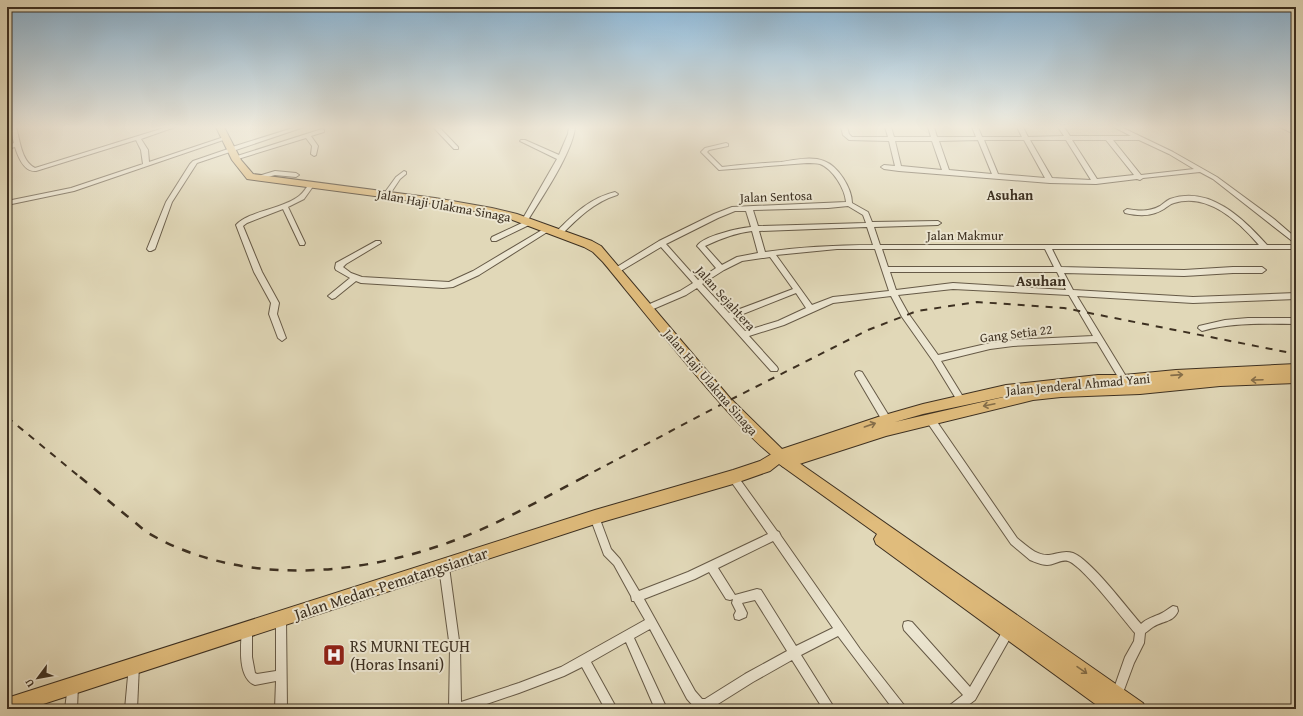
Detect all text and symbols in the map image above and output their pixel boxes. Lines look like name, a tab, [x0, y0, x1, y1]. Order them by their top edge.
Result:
street label: Jalan Haji Ulakma Sinaga	[374, 184, 513, 227]
district label: Asuhan	[987, 185, 1034, 205]
street label: Jalan Sentosa	[737, 186, 813, 207]
street label: Jalan Makmur	[925, 226, 1004, 245]
street label: Jalan Sejahtera	[690, 260, 761, 336]
district label: Asuhan	[1016, 270, 1066, 291]
street label: Gang Setia 22	[979, 320, 1053, 347]
street label: Jalan Haji Ulakma Sinaga	[658, 323, 763, 440]
street label: Jalan Jenderal Ahmad Yani	[1003, 369, 1151, 400]
one-way arrow	[1170, 372, 1183, 379]
one-way arrow	[1251, 377, 1264, 384]
one-way arrow	[983, 402, 996, 410]
one-way arrow	[864, 420, 876, 428]
street label: Jalan Medan-Pematangsiantar	[289, 540, 491, 626]
place label: RS MURNI TEGUH (Horas Insani)	[350, 634, 470, 676]
hospital icon: RS MURNI TEGUH (Horas Insani)	[321, 642, 347, 668]
north arrow	[18, 658, 58, 698]
one-way arrow	[1076, 666, 1087, 674]
text: U	[20, 675, 38, 691]

